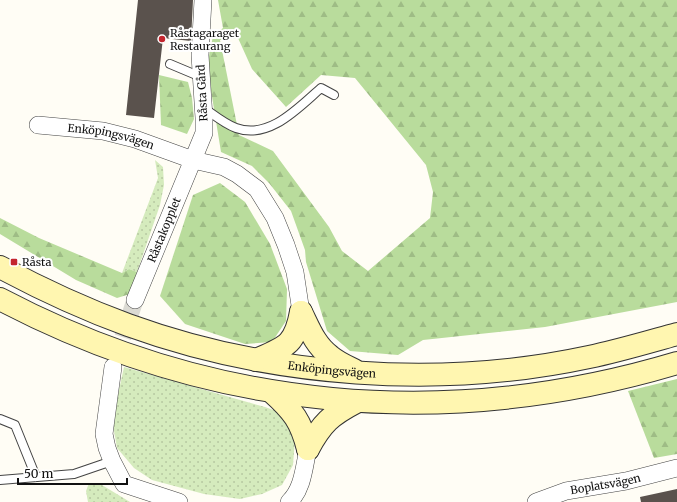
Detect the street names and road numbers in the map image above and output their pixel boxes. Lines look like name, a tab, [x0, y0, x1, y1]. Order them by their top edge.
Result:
street label: Råsta Gård	[193, 64, 210, 122]
street label: Enköpingsvägen	[67, 121, 157, 153]
street label: Råstakopplet	[144, 194, 184, 264]
street label: Enköpingsvägen	[287, 358, 377, 381]
street label: Boplatsvägen	[569, 470, 643, 497]

